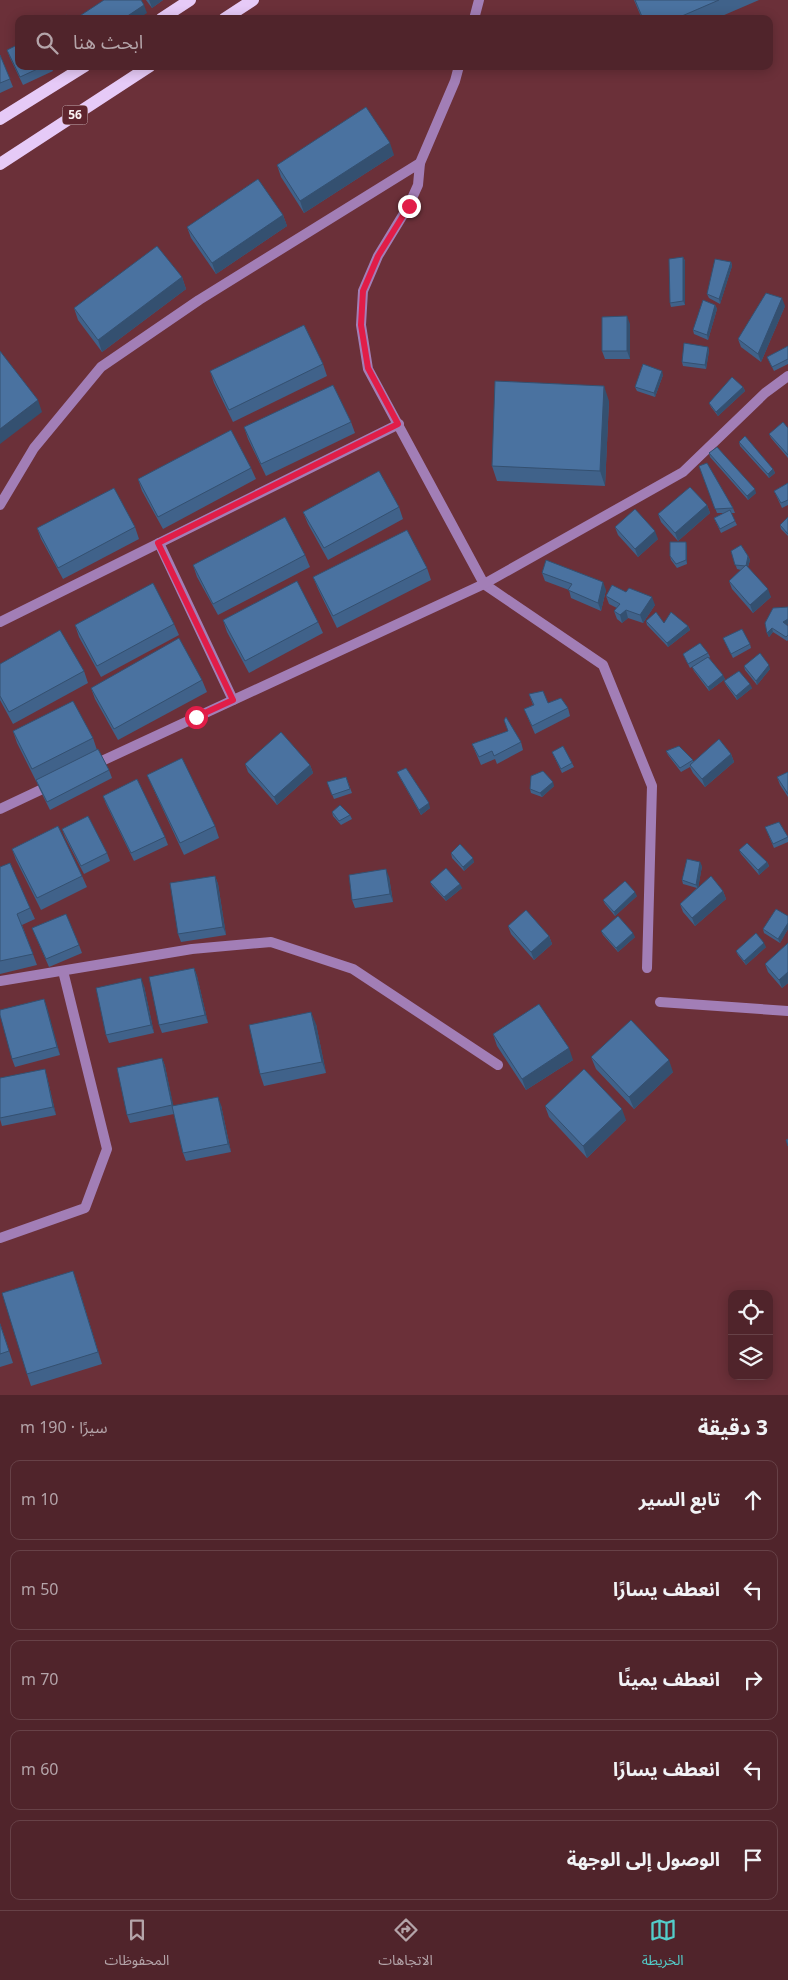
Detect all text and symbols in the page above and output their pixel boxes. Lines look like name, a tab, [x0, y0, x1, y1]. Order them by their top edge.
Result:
search box	[15, 15, 773, 70]
text: ابحث هنا	[73, 23, 143, 63]
icon: search	[33, 29, 61, 57]
road number: 56	[62, 106, 88, 124]
route end	[398, 195, 421, 218]
route start	[185, 706, 208, 729]
map controls	[728, 1290, 773, 1380]
button: locate	[728, 1290, 773, 1335]
button: layers	[728, 1335, 773, 1380]
text: 3 دقيقة	[698, 1406, 768, 1450]
text: سيرًا · 190 m	[20, 1411, 107, 1445]
text: تابع السير	[639, 1480, 720, 1520]
text: 10 m	[21, 1483, 58, 1517]
icon: ahead	[739, 1486, 767, 1514]
text: انعطف يسارًا	[613, 1570, 720, 1610]
text: 50 m	[21, 1573, 58, 1607]
icon: left	[739, 1576, 767, 1604]
text: انعطف يمينًا	[618, 1660, 720, 1700]
text: 70 m	[21, 1663, 58, 1697]
icon: right	[739, 1666, 767, 1694]
text: انعطف يسارًا	[613, 1750, 720, 1790]
text: 60 m	[21, 1753, 58, 1787]
icon: left	[739, 1756, 767, 1784]
text: الوصول إلى الوجهة	[567, 1840, 720, 1880]
icon: arrive	[739, 1846, 767, 1874]
tab: المحفوظات	[104, 1916, 169, 1975]
tab: الاتجاهات	[378, 1916, 433, 1975]
tab: الخريطة	[642, 1916, 684, 1975]

